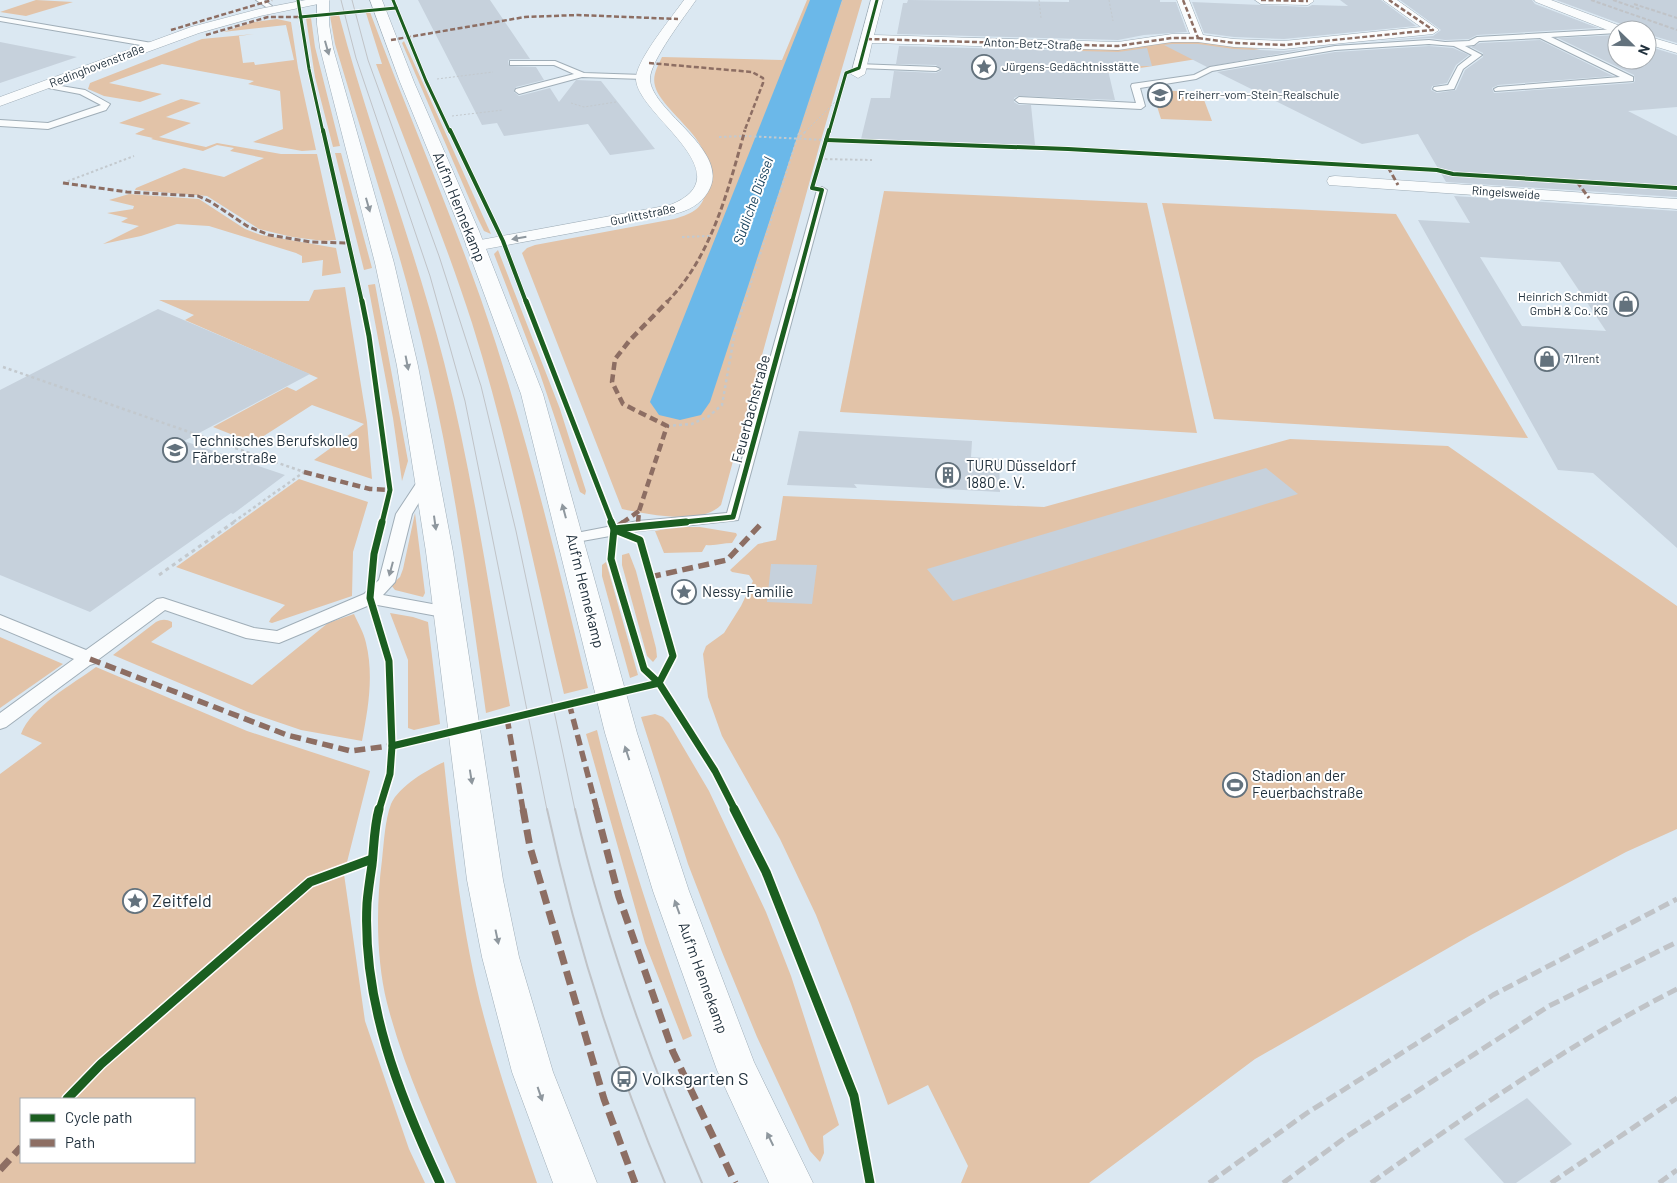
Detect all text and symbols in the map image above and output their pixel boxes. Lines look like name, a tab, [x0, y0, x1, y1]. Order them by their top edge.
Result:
north arrow	[1607, 20, 1657, 70]
street label: Anton-Betz-Straße	[983, 34, 1083, 52]
street label: Redinghovenstraße	[47, 40, 146, 90]
one-way arrow	[323, 41, 331, 56]
text: N	[1635, 43, 1654, 58]
place icon: Jürgens-Gedächtnisstätte	[971, 54, 997, 80]
place label: Jürgens-Gedächtnisstätte	[1002, 59, 1139, 73]
school or university icon: Freiherr-vom-Stein-Realschule	[1147, 82, 1173, 108]
place label: Freiherr-vom-Stein-Realschule	[1178, 87, 1339, 101]
street label: Auf'm Hennekamp	[430, 149, 490, 264]
water label: Südliche Düssel	[729, 155, 776, 247]
street label: Ringelsweide	[1471, 183, 1541, 201]
one-way arrow	[365, 198, 373, 213]
street label: Gurlittstraße	[609, 200, 677, 228]
one-way arrow	[511, 235, 527, 243]
place label: Heinrich Schmidt GmbH & Co. KG	[1518, 289, 1608, 317]
shop icon: Heinrich Schmidt GmbH & Co. KG	[1613, 291, 1639, 317]
shop icon: 711rent	[1534, 346, 1560, 372]
place label: 711rent	[1564, 351, 1600, 365]
street label: Feuerbachstraße	[727, 353, 773, 465]
one-way arrow	[403, 356, 411, 372]
place label: Technisches Berufskolleg Färberstraße	[192, 431, 358, 466]
school or university icon: Technisches Berufskolleg Färberstraße	[162, 437, 188, 463]
place label: TURU Düsseldorf 1880 e. V.	[966, 456, 1076, 491]
building icon: TURU Düsseldorf 1880 e. V.	[935, 462, 961, 488]
one-way arrow	[560, 503, 568, 519]
one-way arrow	[431, 516, 439, 532]
street label: Auf'm Hennekamp	[563, 532, 609, 650]
one-way arrow	[387, 561, 395, 576]
place icon: Nessy-Familie	[671, 579, 697, 605]
place label: Nessy-Familie	[702, 582, 794, 600]
one-way arrow	[623, 745, 631, 760]
place label: Stadion an der Feuerbachstraße	[1252, 766, 1363, 801]
one-way arrow	[467, 769, 475, 785]
sports icon: Stadion an der Feuerbachstraße	[1222, 772, 1248, 798]
place icon: Zeitfeld	[122, 888, 148, 914]
place label: Zeitfeld	[152, 889, 212, 911]
one-way arrow	[673, 900, 680, 915]
street label: Auf'm Hennekamp	[675, 919, 732, 1036]
one-way arrow	[493, 929, 501, 945]
bus stop icon: Volksgarten S	[611, 1066, 637, 1092]
place label: Volksgarten S	[642, 1067, 749, 1089]
one-way arrow	[537, 1086, 544, 1101]
legend	[20, 1098, 195, 1163]
text: Cycle path	[65, 1108, 132, 1126]
one-way arrow	[766, 1132, 774, 1146]
text: Path	[65, 1133, 95, 1151]

